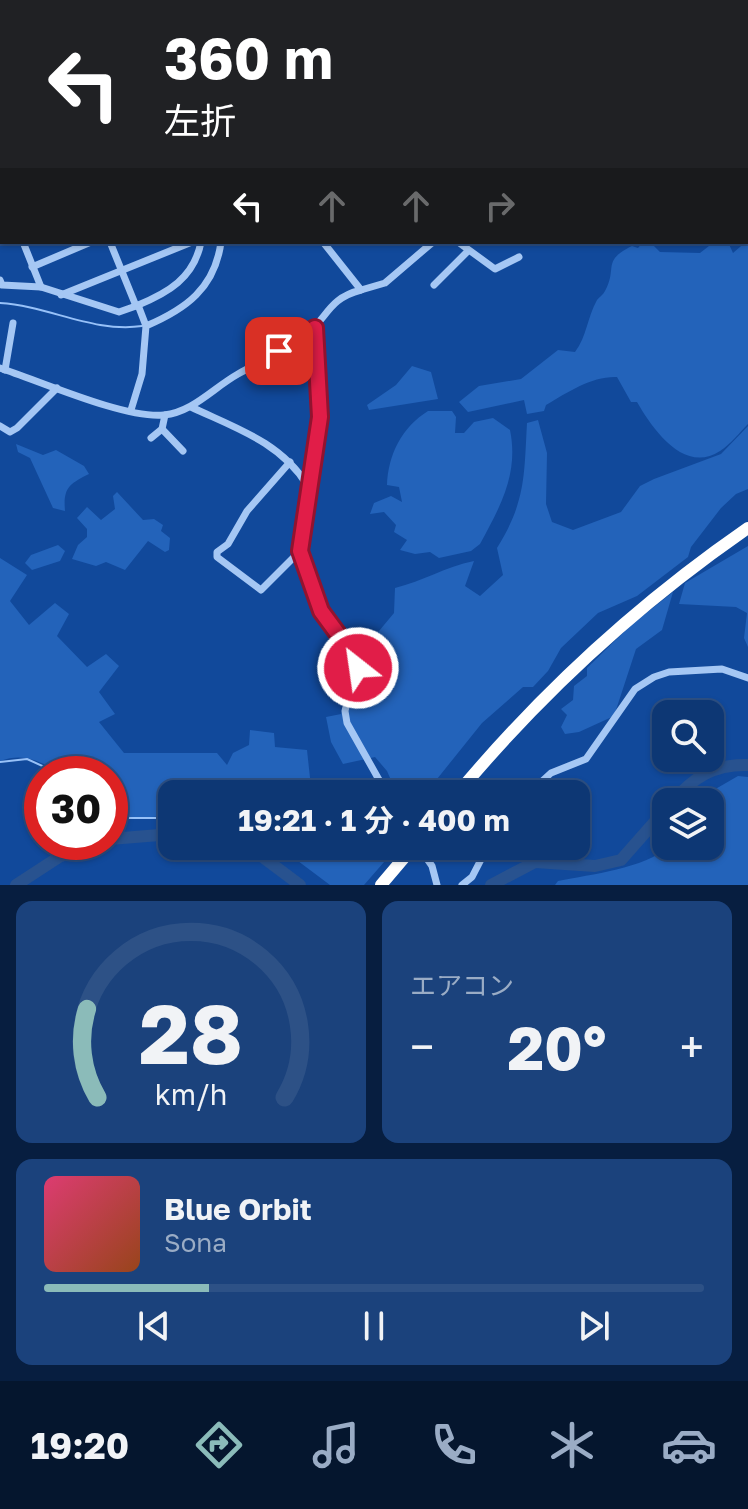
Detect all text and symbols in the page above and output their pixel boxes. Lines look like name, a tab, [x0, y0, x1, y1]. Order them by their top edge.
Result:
text: 360 m	[164, 24, 333, 91]
icon: left	[32, 32, 136, 136]
text: 左折	[164, 99, 236, 142]
icon: left	[226, 184, 270, 228]
icon: ahead	[310, 184, 354, 228]
icon: ahead	[394, 184, 438, 228]
icon: right	[478, 184, 522, 228]
pin	[245, 317, 313, 385]
icon: arrive	[257, 329, 301, 373]
position arrow	[316, 626, 400, 710]
map controls	[652, 700, 724, 860]
button: search	[652, 700, 724, 772]
speed limit sign: 30	[24, 756, 128, 860]
button: layers	[652, 788, 724, 860]
text: 19:21 · 1 分 · 400 m	[238, 802, 510, 838]
text: エアコン	[410, 970, 514, 1001]
text: 28	[139, 982, 243, 1082]
text: 20°	[508, 1011, 607, 1083]
text: −	[410, 1020, 434, 1073]
text: +	[680, 1020, 704, 1073]
text: km/h	[155, 1077, 227, 1111]
text: Blue Orbit	[164, 1191, 312, 1227]
text: Sona	[164, 1227, 227, 1258]
icon: previous	[132, 1304, 176, 1348]
icon: pause	[352, 1304, 396, 1348]
icon: next	[572, 1304, 616, 1348]
icon: directions	[191, 1417, 247, 1473]
icon: music	[308, 1417, 364, 1473]
icon: phone	[426, 1417, 482, 1473]
icon: climate	[544, 1417, 600, 1473]
icon: car	[661, 1417, 717, 1473]
text: 19:20	[31, 1424, 129, 1467]

